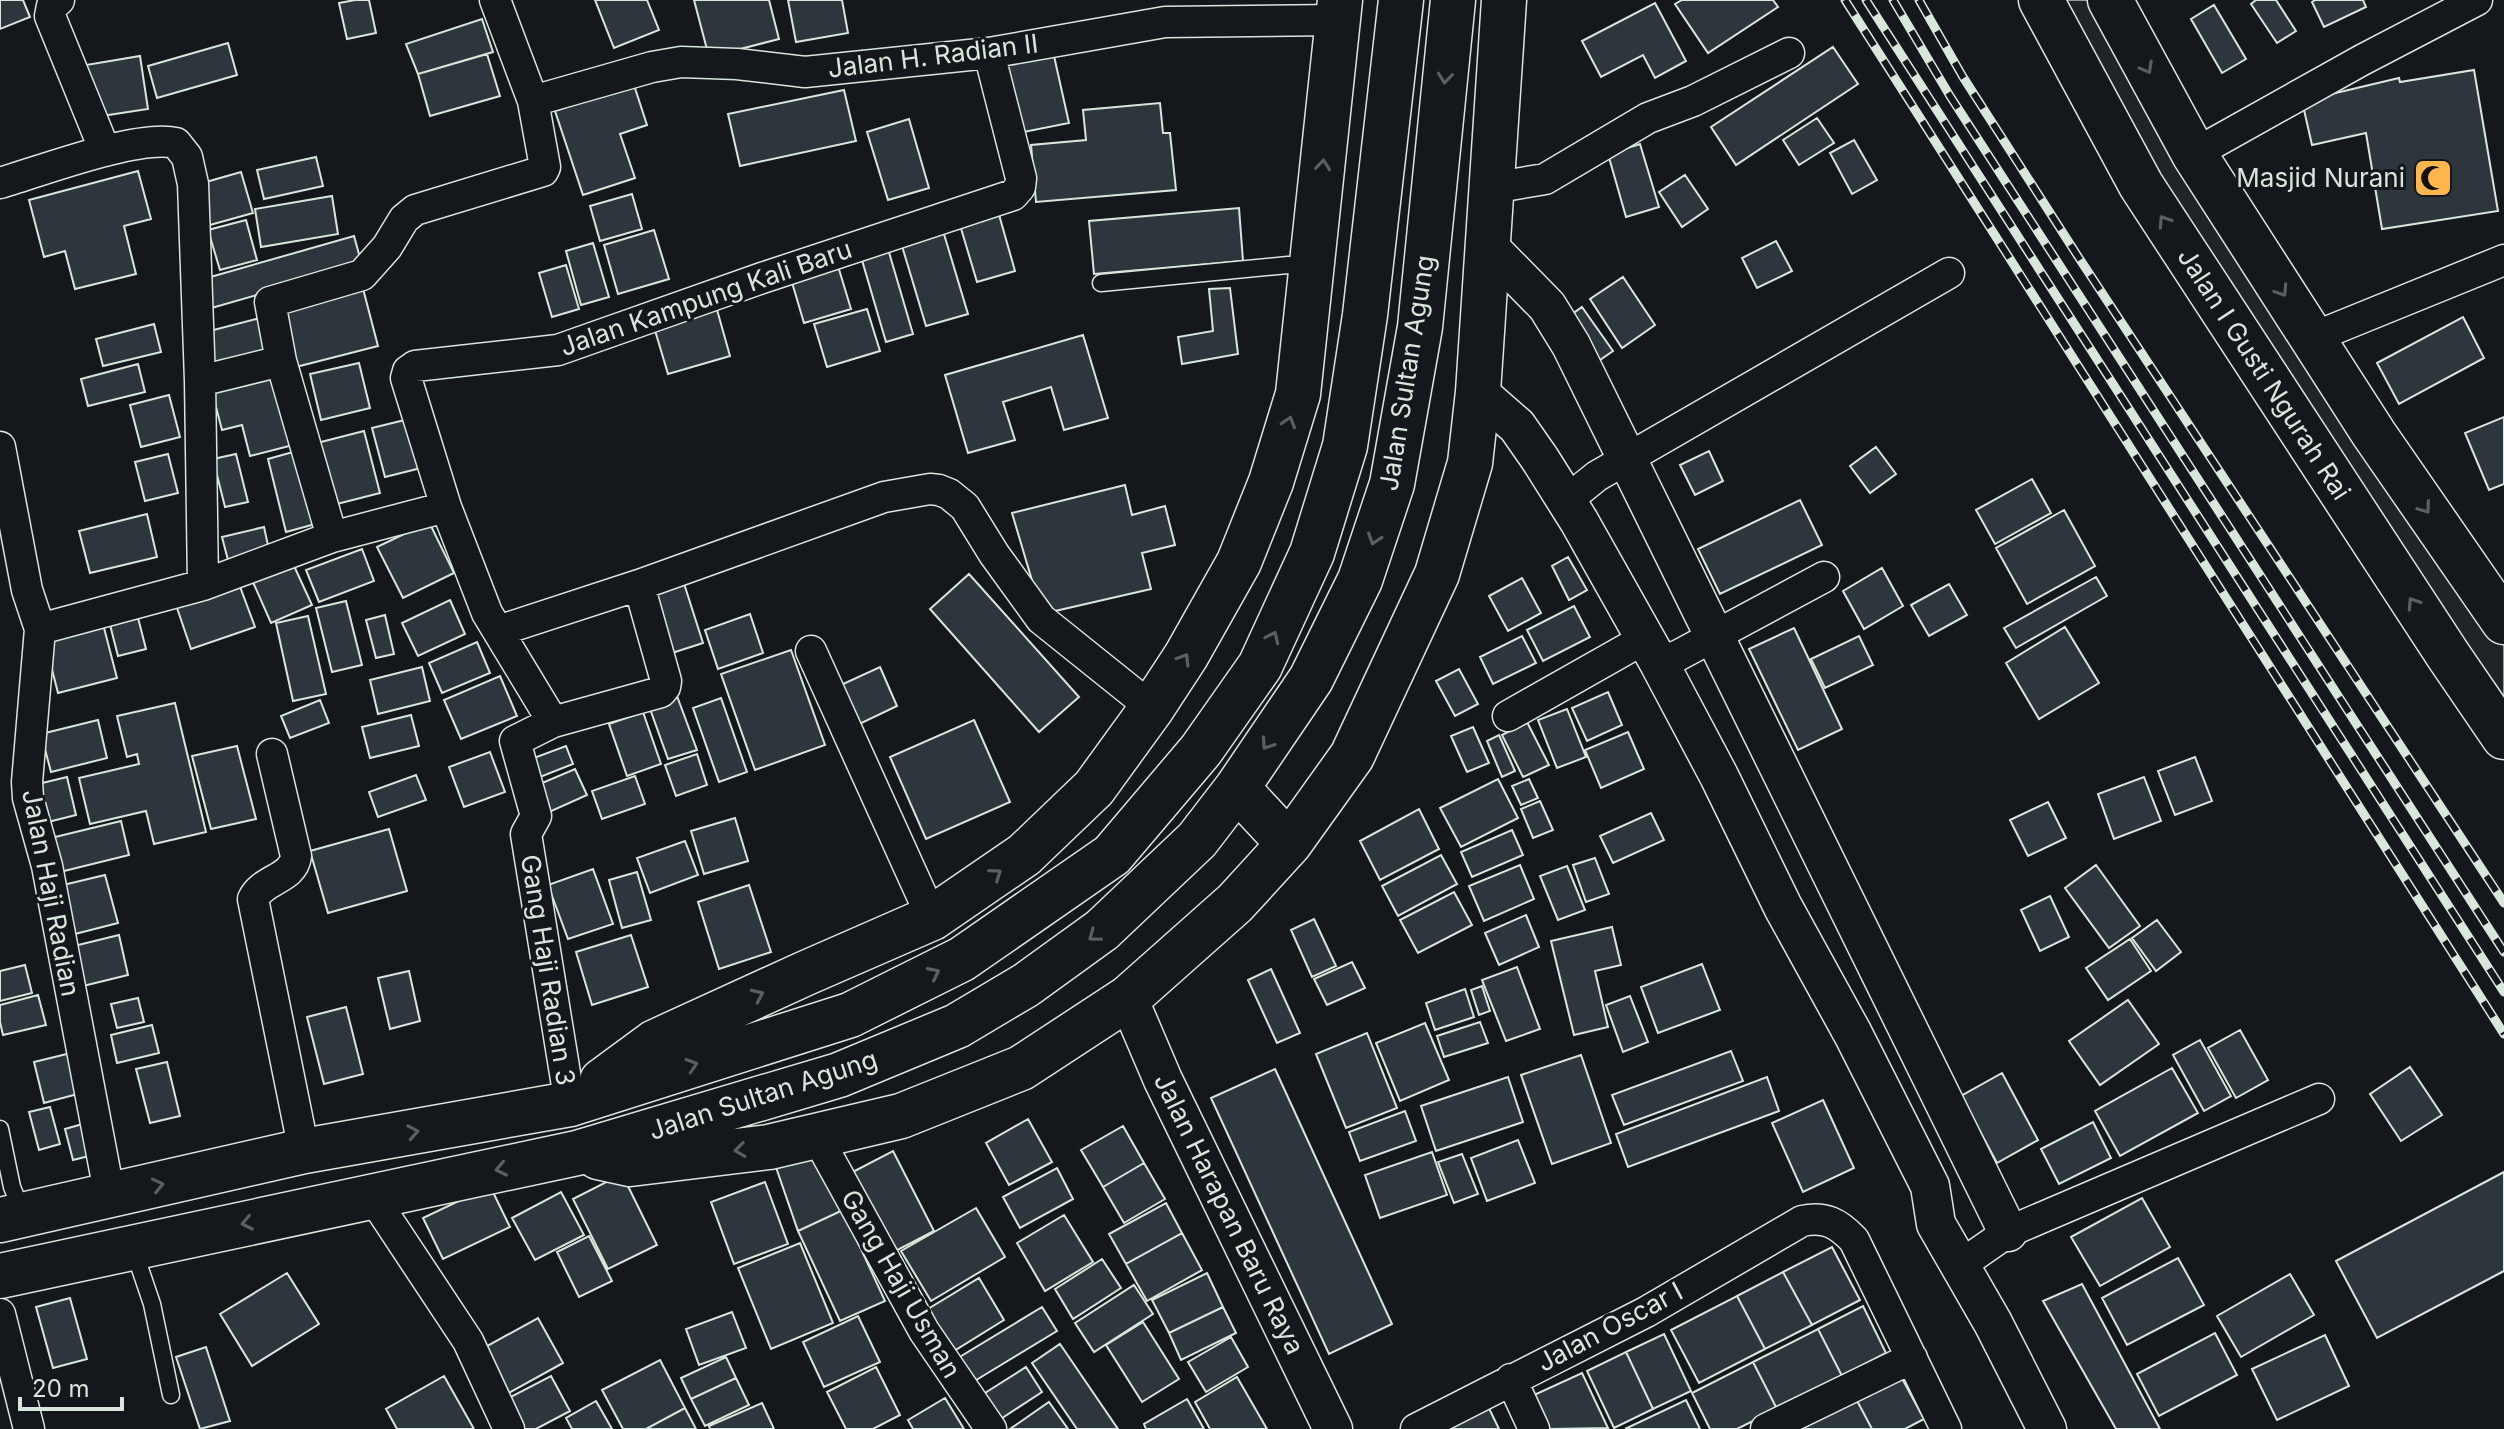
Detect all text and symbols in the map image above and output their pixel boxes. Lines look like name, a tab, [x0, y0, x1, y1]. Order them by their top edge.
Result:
street label: Jalan H. Radian II	[826, 27, 1040, 84]
one-way arrow	[2137, 60, 2153, 74]
one-way arrow	[1437, 72, 1454, 85]
mosque icon: Masjid Nurani	[2412, 157, 2454, 199]
one-way arrow	[1314, 158, 1331, 171]
place label: Masjid Nurani	[2236, 162, 2405, 193]
one-way arrow	[2159, 215, 2174, 230]
street label: Jalan Kampung Kali Baru	[556, 233, 856, 362]
street label: Jalan I Gusti Ngurah Rai	[2172, 242, 2357, 505]
street label: Jalan Sultan Agung	[1373, 253, 1440, 493]
one-way arrow	[2272, 282, 2287, 296]
one-way arrow	[1280, 416, 1296, 430]
one-way arrow	[2415, 499, 2430, 513]
one-way arrow	[1367, 531, 1383, 545]
one-way arrow	[2408, 597, 2423, 611]
one-way arrow	[1263, 631, 1279, 646]
one-way arrow	[1174, 653, 1190, 668]
one-way arrow	[1262, 735, 1277, 749]
street label: Jalan Haji Radian	[16, 787, 87, 999]
street label: Gang Haji Radian 3	[515, 852, 582, 1088]
one-way arrow	[988, 869, 1002, 884]
one-way arrow	[1088, 926, 1103, 941]
one-way arrow	[926, 967, 941, 983]
one-way arrow	[749, 989, 764, 1005]
street label: Jalan Sultan Agung	[645, 1043, 881, 1146]
one-way arrow	[685, 1058, 698, 1074]
street label: Jalan Harapan Baru Raya	[1148, 1068, 1311, 1359]
one-way arrow	[406, 1124, 419, 1141]
one-way arrow	[733, 1142, 746, 1159]
one-way arrow	[495, 1160, 508, 1177]
one-way arrow	[151, 1178, 165, 1195]
street label: Gang Haji Usman	[835, 1184, 968, 1383]
one-way arrow	[240, 1213, 253, 1230]
street label: Jalan Oscar I	[1532, 1275, 1688, 1378]
scale bar	[20, 1361, 122, 1411]
text: 20 m	[32, 1374, 90, 1403]

